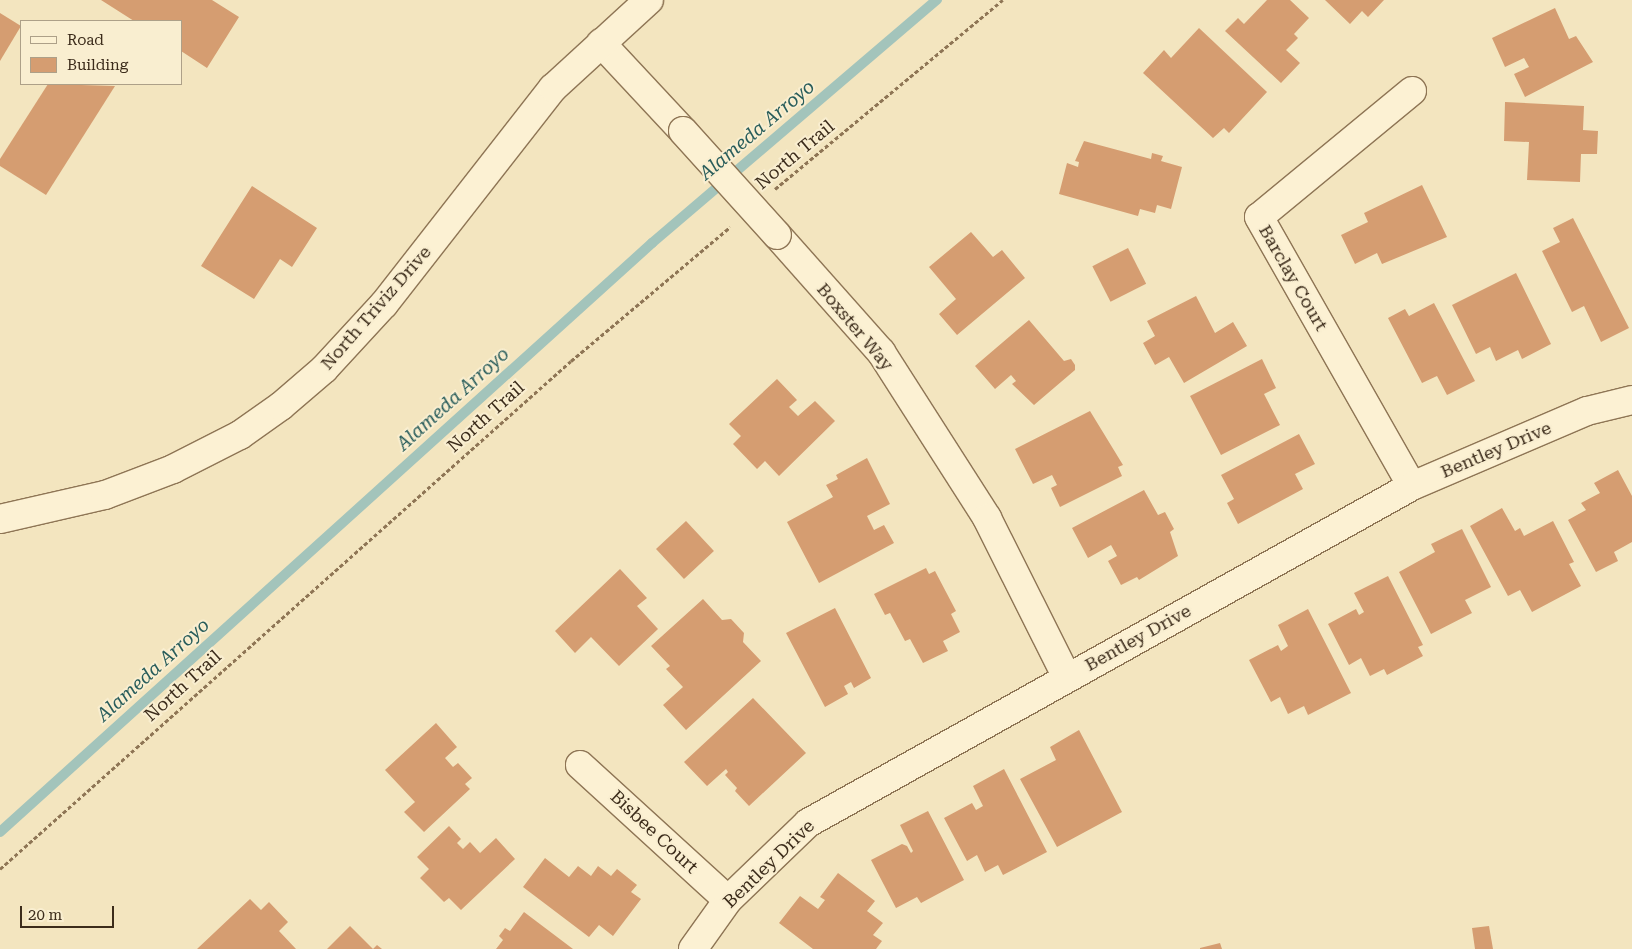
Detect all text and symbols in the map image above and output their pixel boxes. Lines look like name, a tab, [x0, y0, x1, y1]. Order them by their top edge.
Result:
legend	[20, 20, 182, 85]
text: Road	[67, 31, 104, 49]
text: Building	[67, 56, 128, 74]
water label: Alameda Arroyo	[695, 75, 819, 185]
street label: North Trail	[751, 116, 839, 194]
street label: Barclay Court	[1254, 221, 1332, 335]
street label: North Triviz Drive	[316, 242, 436, 374]
street label: Boxster Way	[812, 279, 898, 375]
water label: Alameda Arroyo	[392, 343, 514, 455]
street label: North Trail	[443, 377, 529, 457]
street label: Bentley Drive	[1438, 417, 1554, 483]
street label: Bentley Drive	[1081, 600, 1195, 676]
water label: Alameda Arroyo	[92, 614, 214, 726]
street label: North Trail	[140, 646, 226, 726]
street label: Bisbee Court	[606, 786, 702, 878]
street label: Bentley Drive	[719, 815, 819, 913]
scale bar	[22, 896, 116, 928]
text: 20 m	[28, 906, 62, 924]

